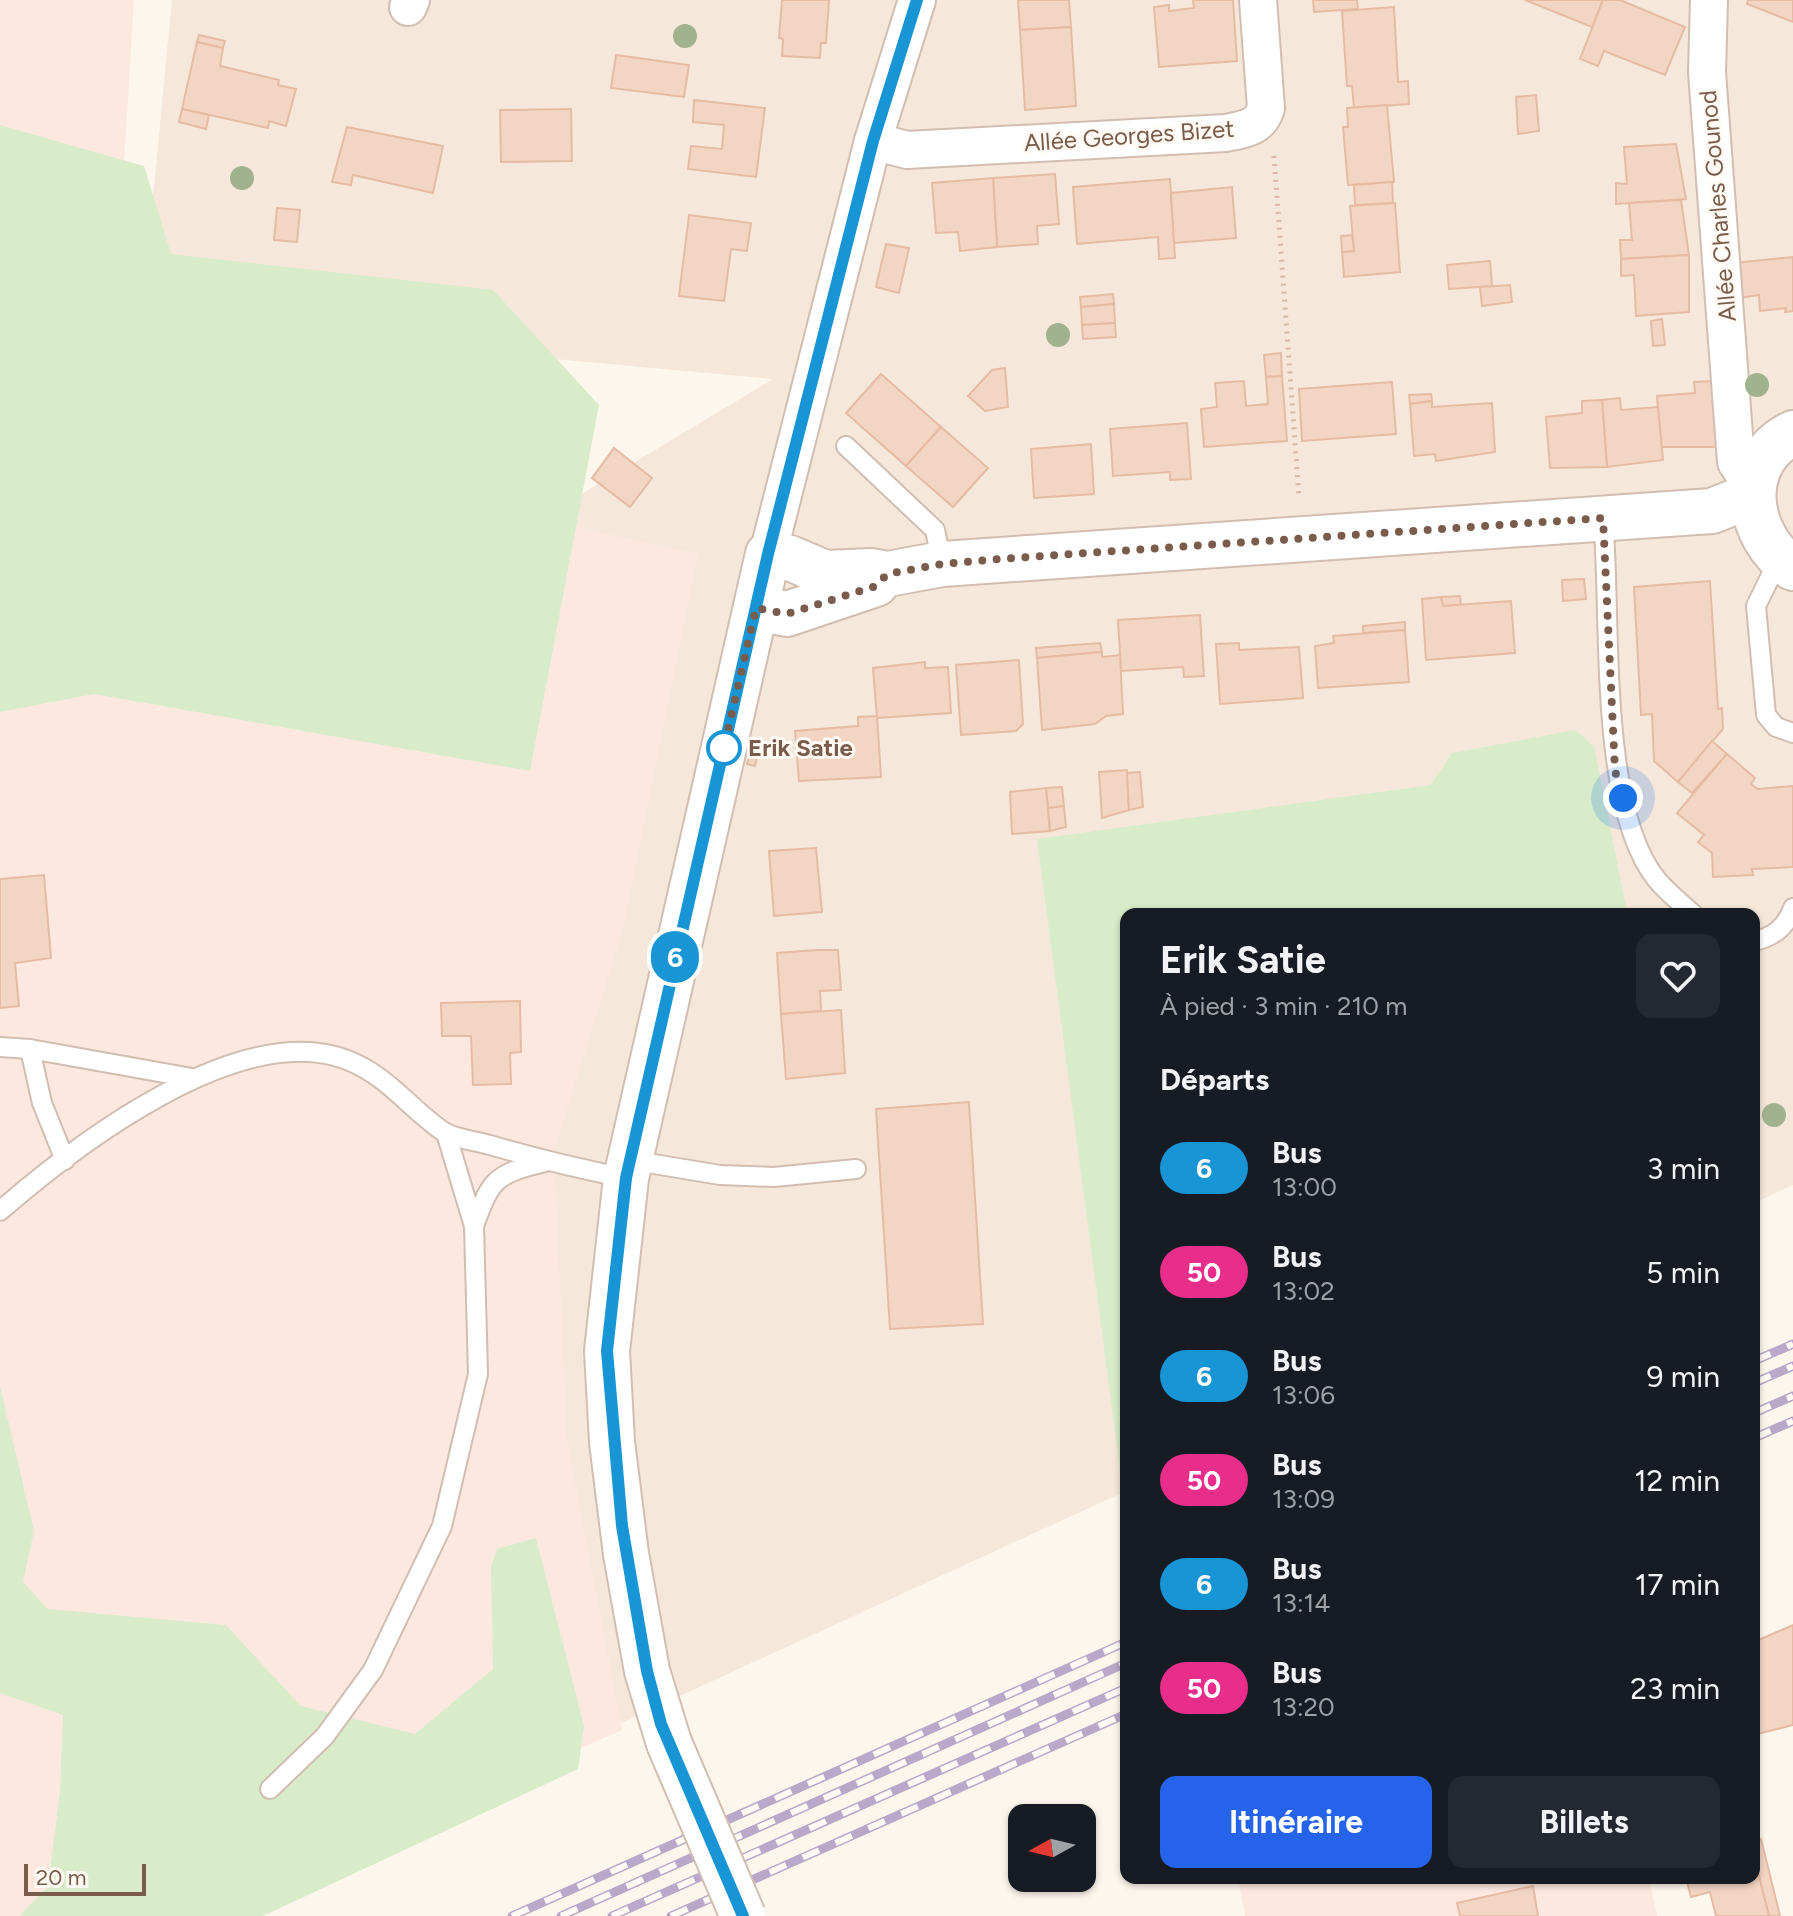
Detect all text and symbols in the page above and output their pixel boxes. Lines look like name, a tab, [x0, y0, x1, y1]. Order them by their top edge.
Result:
street label: Allée Charles Gounod	[1693, 89, 1742, 323]
street label: Allée Georges Bizet	[1023, 114, 1235, 157]
marker: Erik Satie	[707, 731, 741, 765]
place label: Erik Satie	[748, 733, 853, 762]
your location	[1603, 778, 1643, 818]
line badge: 6	[649, 931, 701, 983]
button: heart	[1636, 934, 1720, 1018]
text: Erik Satie	[1160, 937, 1326, 983]
text: 6	[667, 940, 683, 974]
text: À pied · 3 min · 210 m	[1160, 990, 1407, 1022]
text: Départs	[1160, 1061, 1269, 1098]
text: Bus	[1272, 1134, 1321, 1171]
text: 3 min	[1647, 1150, 1720, 1187]
text: 6	[1196, 1151, 1212, 1185]
text: 13:00	[1272, 1171, 1337, 1203]
text: Bus	[1272, 1238, 1321, 1275]
text: 5 min	[1646, 1254, 1720, 1291]
text: 50	[1187, 1255, 1221, 1289]
text: 13:02	[1272, 1275, 1335, 1307]
text: Bus	[1272, 1342, 1321, 1379]
text: 9 min	[1646, 1358, 1720, 1395]
text: 6	[1196, 1359, 1212, 1393]
text: 13:06	[1272, 1379, 1335, 1411]
text: Bus	[1272, 1446, 1321, 1483]
text: 12 min	[1634, 1462, 1720, 1499]
text: 50	[1187, 1463, 1221, 1497]
text: 13:09	[1272, 1483, 1335, 1515]
text: Bus	[1272, 1550, 1321, 1587]
text: 17 min	[1635, 1566, 1720, 1603]
text: 6	[1196, 1567, 1212, 1601]
text: 13:14	[1272, 1587, 1330, 1619]
text: Bus	[1272, 1654, 1321, 1691]
text: 23 min	[1630, 1670, 1720, 1707]
text: 50	[1187, 1671, 1221, 1705]
text: 13:20	[1272, 1691, 1335, 1723]
button: Itinéraire	[1160, 1776, 1432, 1868]
button: Billets	[1448, 1776, 1720, 1868]
north arrow	[1008, 1804, 1096, 1892]
map controls	[1008, 1804, 1096, 1892]
scale bar	[24, 1860, 146, 1896]
text: 20 m	[36, 1864, 87, 1891]

